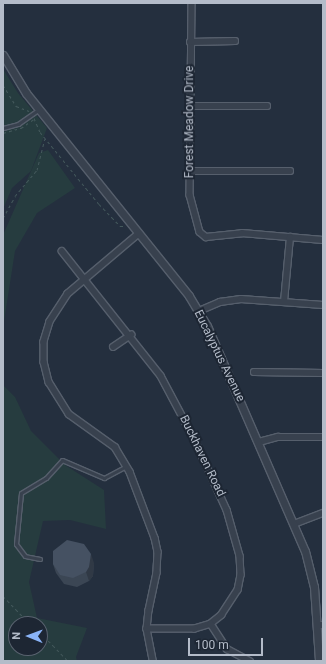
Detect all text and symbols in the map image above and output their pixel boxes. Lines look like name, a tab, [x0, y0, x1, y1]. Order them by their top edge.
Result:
street label: Forest Meadow Drive	[183, 66, 197, 178]
street label: Eucalyptus Avenue	[191, 308, 247, 404]
street label: Buckhaven Road	[176, 413, 228, 499]
north arrow	[8, 616, 48, 656]
scale bar	[190, 630, 265, 656]
text: N	[10, 632, 23, 640]
text: 100 m	[195, 638, 229, 652]

